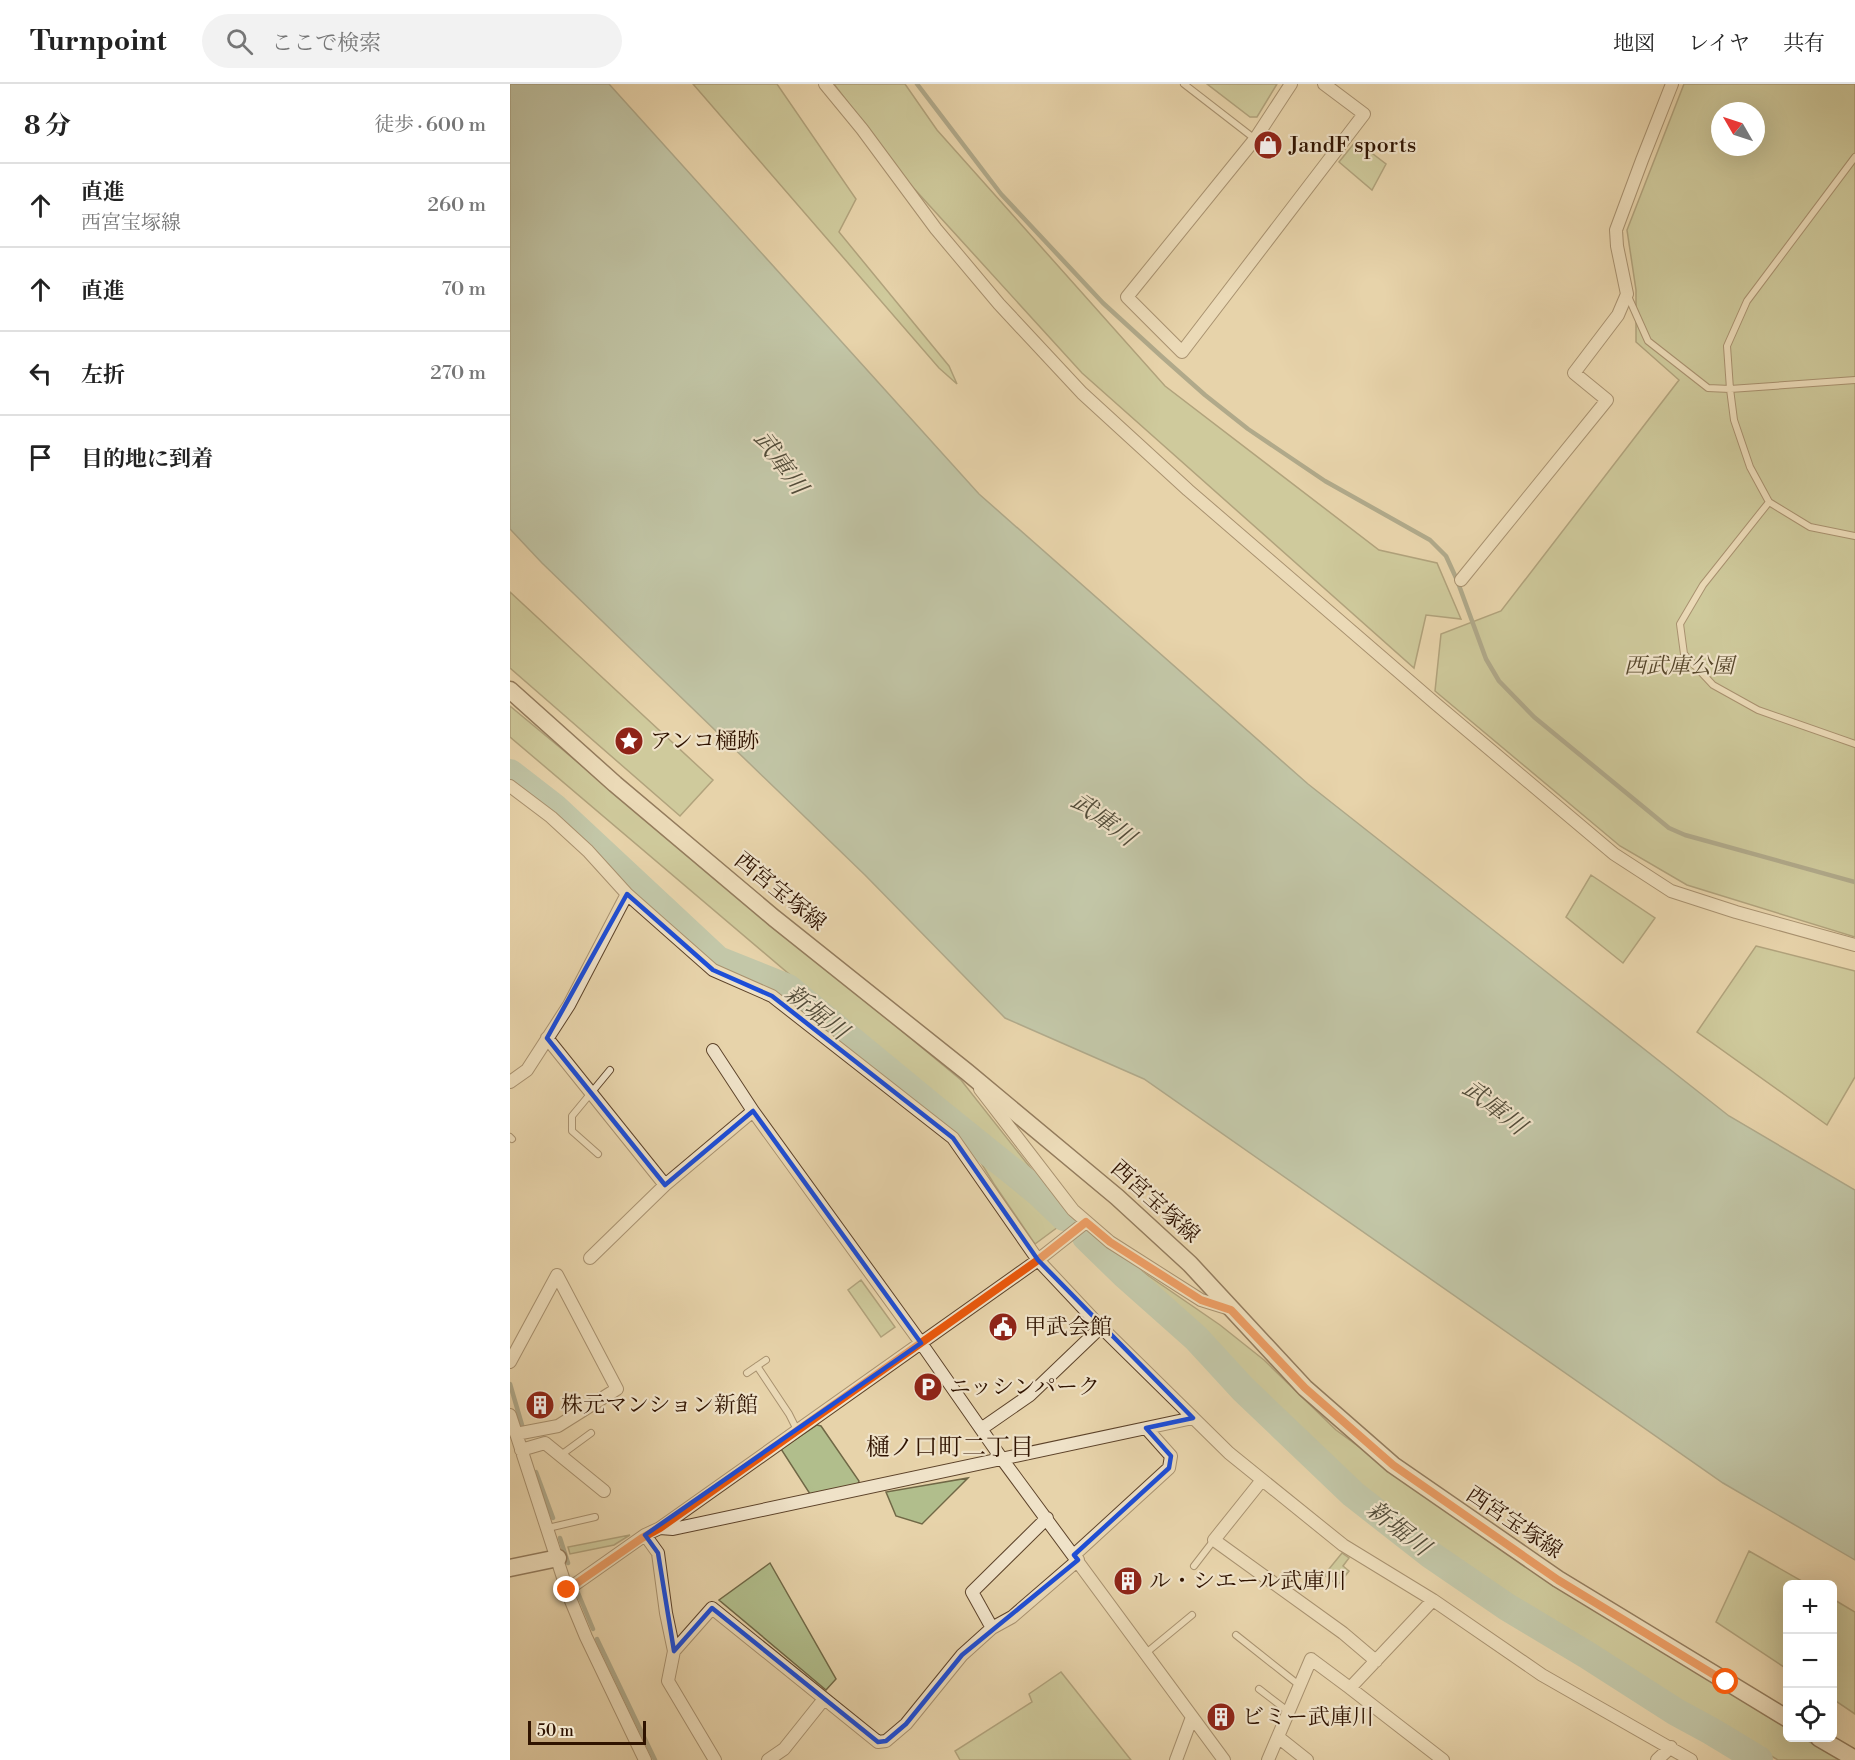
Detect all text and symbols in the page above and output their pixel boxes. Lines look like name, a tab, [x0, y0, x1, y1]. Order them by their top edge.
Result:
search box	[202, 14, 622, 68]
text: Turnpoint	[30, 24, 166, 59]
icon: search	[223, 25, 256, 58]
text: ここで検索	[271, 30, 381, 57]
text: 地図	[1613, 31, 1655, 57]
text: レイヤ	[1688, 31, 1750, 57]
text: 共有	[1783, 31, 1825, 57]
north arrow	[1711, 102, 1765, 156]
text: 8 分	[24, 110, 71, 142]
text: 徒歩 · 600 m	[374, 113, 486, 138]
shop icon: JandF sports	[1252, 129, 1284, 161]
place label: JandF sports	[1288, 132, 1416, 159]
text: 直進	[81, 179, 125, 206]
icon: ahead	[24, 189, 57, 222]
text: 260 m	[428, 193, 486, 218]
text: 西宮宝塚線	[81, 211, 181, 236]
icon: ahead	[24, 273, 57, 306]
text: 70 m	[442, 277, 486, 302]
text: 直進	[81, 278, 125, 305]
icon: left	[24, 357, 57, 390]
text: 270 m	[430, 361, 486, 386]
text: 左折	[81, 362, 125, 389]
water label: 武庫川	[747, 425, 815, 503]
icon: arrive	[24, 441, 57, 474]
text: 目的地に到着	[81, 446, 213, 473]
park label: 西武庫公園	[1624, 653, 1737, 680]
place icon: アンコ樋跡	[613, 725, 645, 757]
place label: アンコ樋跡	[650, 728, 759, 755]
water label: 武庫川	[1065, 787, 1143, 855]
street label: 西宮宝塚線	[729, 847, 831, 937]
water label: 新堀川	[778, 979, 856, 1049]
water label: 武庫川	[1456, 1074, 1534, 1144]
street label: 西宮宝塚線	[1105, 1155, 1205, 1249]
public building icon: 甲武会館	[987, 1311, 1019, 1343]
place label: 甲武会館	[1024, 1314, 1112, 1341]
parking icon: ニッシンパーク	[912, 1371, 944, 1403]
place label: ニッシンパーク	[949, 1374, 1100, 1401]
building icon: 株元マンション新館	[524, 1389, 556, 1421]
place label: 株元マンション新館	[561, 1392, 758, 1419]
district label: 樋ノ口町二丁目	[866, 1433, 1034, 1463]
street label: 西宮宝塚線	[1461, 1481, 1567, 1565]
water label: 新堀川	[1360, 1495, 1438, 1565]
building icon: ル・シエール武庫川	[1112, 1565, 1144, 1597]
place label: ル・シエール武庫川	[1149, 1568, 1347, 1595]
route end	[553, 1576, 579, 1602]
map controls	[1783, 1580, 1837, 1742]
button: +	[1783, 1580, 1837, 1634]
button: −	[1783, 1634, 1837, 1688]
route start	[1712, 1668, 1738, 1694]
button: locate	[1783, 1688, 1837, 1742]
building icon: ビミー武庫川	[1205, 1701, 1237, 1733]
place label: ビミー武庫川	[1242, 1704, 1374, 1731]
scale bar	[528, 1718, 646, 1746]
text: 50 m	[537, 1721, 574, 1741]

